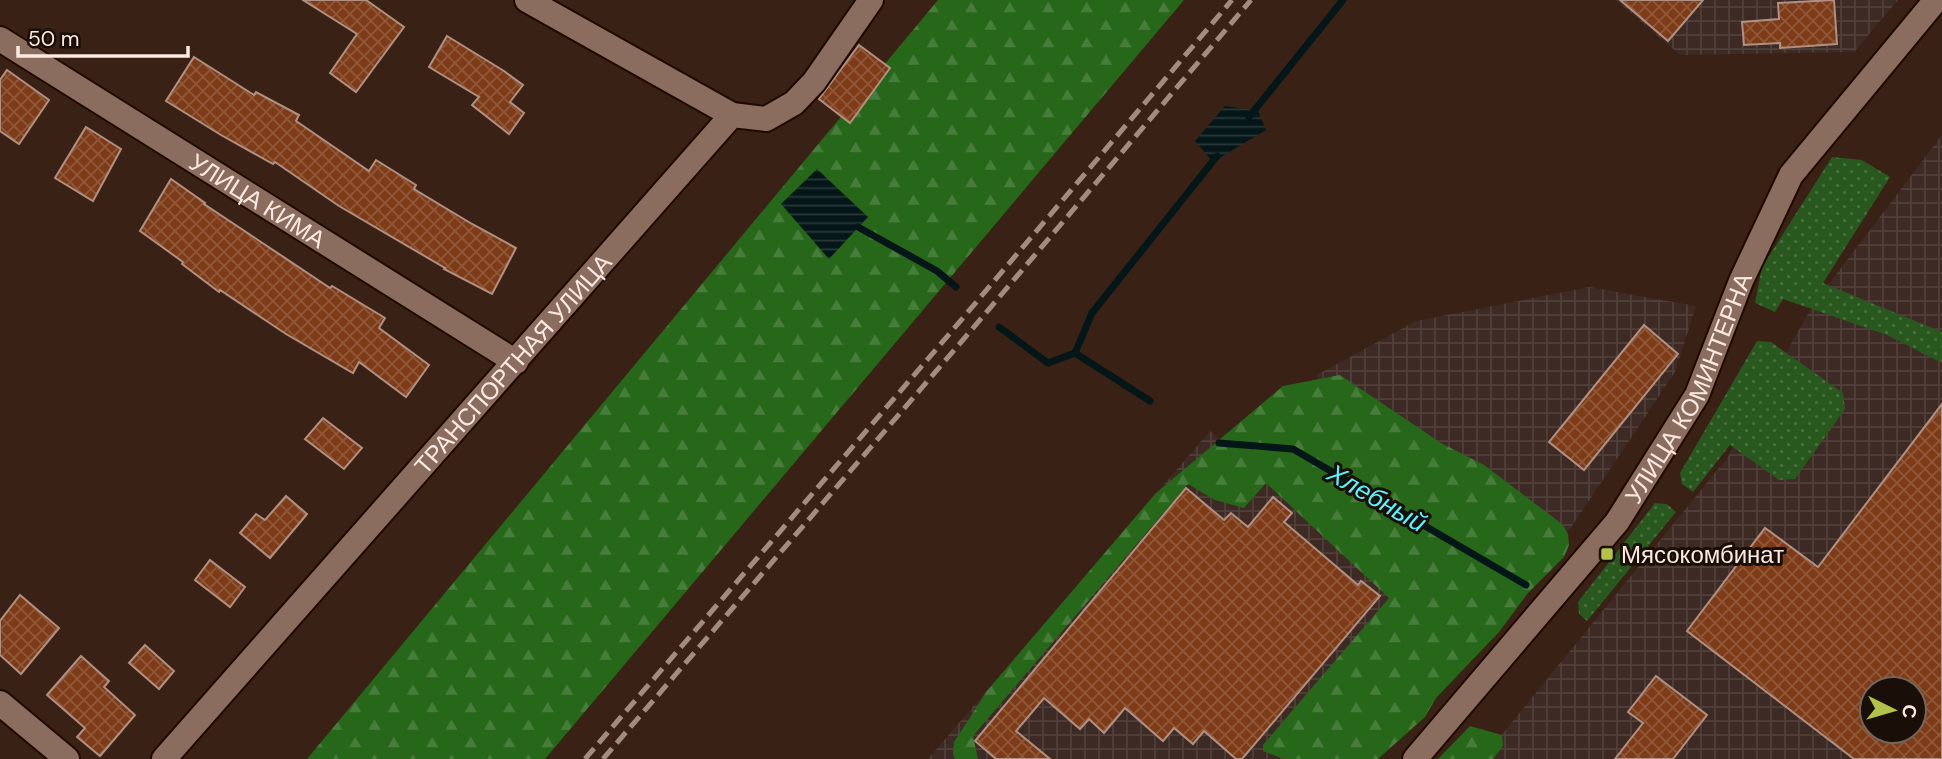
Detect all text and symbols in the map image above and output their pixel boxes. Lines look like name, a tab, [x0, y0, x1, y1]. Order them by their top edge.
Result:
scale bar	[18, 14, 187, 58]
text: 50 m	[28, 25, 79, 53]
street label: УЛИЦА КИМА	[184, 146, 332, 255]
street label: ТРАНСПОРТНАЯ УЛИЦА	[407, 247, 618, 480]
street label: УЛИЦА КОМИНТЕРНА	[1617, 268, 1758, 509]
water label: Хлебный	[1320, 456, 1433, 540]
place label: Мясокомбинат	[1621, 539, 1784, 570]
marker: Мясокомбинат	[1599, 546, 1615, 562]
north arrow	[1858, 675, 1928, 745]
text: С	[1896, 704, 1922, 720]

